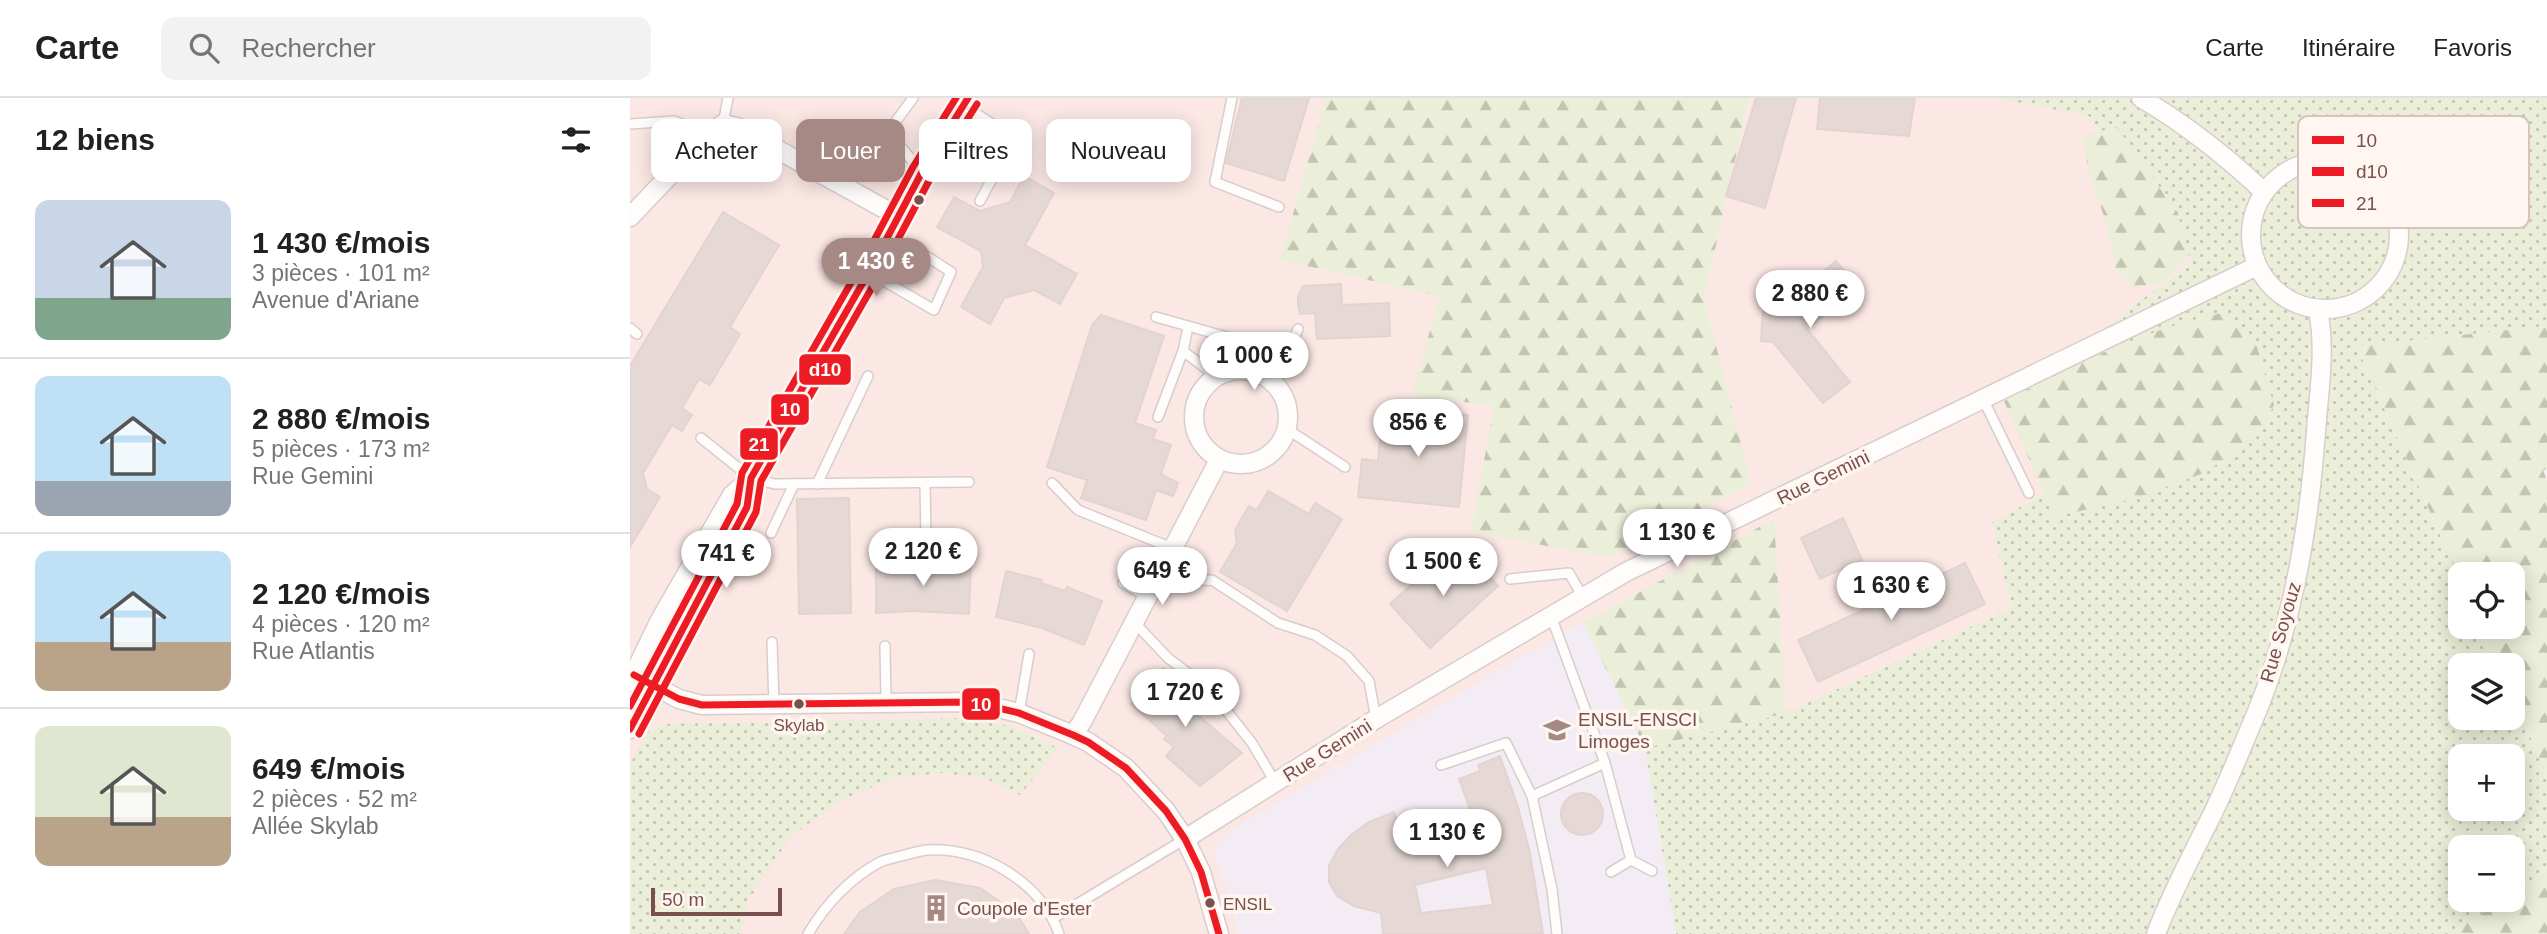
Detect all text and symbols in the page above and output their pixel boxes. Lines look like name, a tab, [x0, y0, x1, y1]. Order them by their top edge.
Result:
search box	[161, 17, 651, 80]
text: Carte	[35, 29, 119, 66]
icon: search	[185, 29, 223, 67]
text: Rechercher	[241, 33, 376, 63]
text: Carte	[2205, 34, 2264, 61]
text: Itinéraire	[2302, 34, 2395, 61]
text: Favoris	[2433, 34, 2512, 61]
legend	[2298, 116, 2529, 228]
chip: Acheter	[651, 119, 782, 182]
chip: Louer	[796, 119, 905, 182]
chip: Filtres	[919, 119, 1032, 182]
chip: Nouveau	[1046, 119, 1191, 182]
icon: filters	[557, 121, 595, 159]
text: 12 biens	[35, 123, 155, 156]
text: 10	[2356, 130, 2377, 151]
text: d10	[2356, 161, 2388, 182]
unlabelled marker	[912, 193, 926, 207]
text: 21	[2356, 193, 2377, 214]
text: 1 430 €/mois	[252, 226, 430, 259]
icon: home	[91, 228, 175, 312]
pin: 1 430 €	[811, 238, 941, 298]
text: 1 430 €	[838, 248, 914, 274]
text: 3 pièces · 101 m²	[252, 260, 430, 286]
pin: 2 880 €	[1745, 271, 1875, 330]
text: 2 880 €	[1772, 280, 1848, 306]
text: Avenue d'Ariane	[252, 287, 420, 313]
pin: 1 000 €	[1189, 332, 1319, 392]
text: 1 000 €	[1216, 342, 1292, 368]
line badge: d10	[798, 353, 852, 386]
text: d10	[809, 359, 841, 380]
line badge: 10	[770, 393, 810, 426]
text: 10	[779, 399, 801, 420]
pin: 856 €	[1369, 400, 1467, 459]
text: 2 880 €/mois	[252, 402, 430, 435]
icon: home	[91, 404, 175, 488]
text: 856 €	[1389, 409, 1447, 435]
line badge: 21	[739, 427, 779, 461]
text: 21	[748, 434, 770, 455]
text: 5 pièces · 173 m²	[252, 436, 430, 462]
street label: Rue Gemini	[1774, 446, 1873, 509]
text: Rue Gemini	[252, 463, 373, 489]
pin: 1 130 €	[1612, 510, 1742, 569]
text: 1 130 €	[1639, 519, 1715, 545]
pin: 2 120 €	[858, 528, 988, 588]
pin: 741 €	[677, 531, 775, 590]
text: 2 120 €	[885, 538, 961, 564]
pin: 1 500 €	[1378, 538, 1508, 598]
text: 741 €	[697, 540, 755, 566]
pin: 649 €	[1113, 547, 1211, 607]
text: 1 500 €	[1405, 548, 1481, 574]
text: 649 €	[1133, 557, 1191, 583]
pin: 1 630 €	[1826, 562, 1956, 622]
map controls	[2448, 562, 2525, 912]
button: locate	[2448, 562, 2525, 639]
text: 1 630 €	[1853, 572, 1929, 598]
text: 2 120 €/mois	[252, 577, 430, 610]
icon: home	[91, 579, 175, 663]
street label: Rue Soyouz	[2256, 579, 2305, 685]
text: 4 pièces · 120 m²	[252, 611, 430, 637]
text: Rue Atlantis	[252, 638, 375, 664]
button: layers	[2448, 653, 2525, 730]
pin: 1 720 €	[1120, 670, 1250, 729]
text: 1 720 €	[1147, 679, 1223, 705]
line badge: 10	[961, 687, 1001, 721]
text: 10	[970, 694, 992, 715]
marker: Skylab	[792, 697, 806, 711]
place label: ENSIL-ENSCI Limoges	[1578, 709, 1697, 752]
street label: Rue Gemini	[1279, 715, 1375, 786]
school or university icon: ENSIL-ENSCI Limoges	[1542, 715, 1572, 745]
place label: Skylab	[773, 716, 825, 735]
button: +	[2448, 744, 2525, 821]
text: 649 €/mois	[252, 752, 405, 785]
icon: home	[91, 754, 175, 838]
text: 2 pièces · 52 m²	[252, 786, 417, 812]
pin: 1 130 €	[1382, 810, 1512, 869]
text: Allée Skylab	[252, 813, 379, 839]
text: 1 130 €	[1409, 819, 1485, 845]
button: −	[2448, 835, 2525, 912]
scale bar	[651, 885, 782, 917]
text: 50 m	[662, 889, 704, 910]
building icon: Coupole d'Ester	[921, 893, 951, 923]
place label: ENSIL	[1223, 895, 1272, 914]
marker: ENSIL	[1203, 896, 1217, 910]
place label: Coupole d'Ester	[957, 898, 1092, 919]

